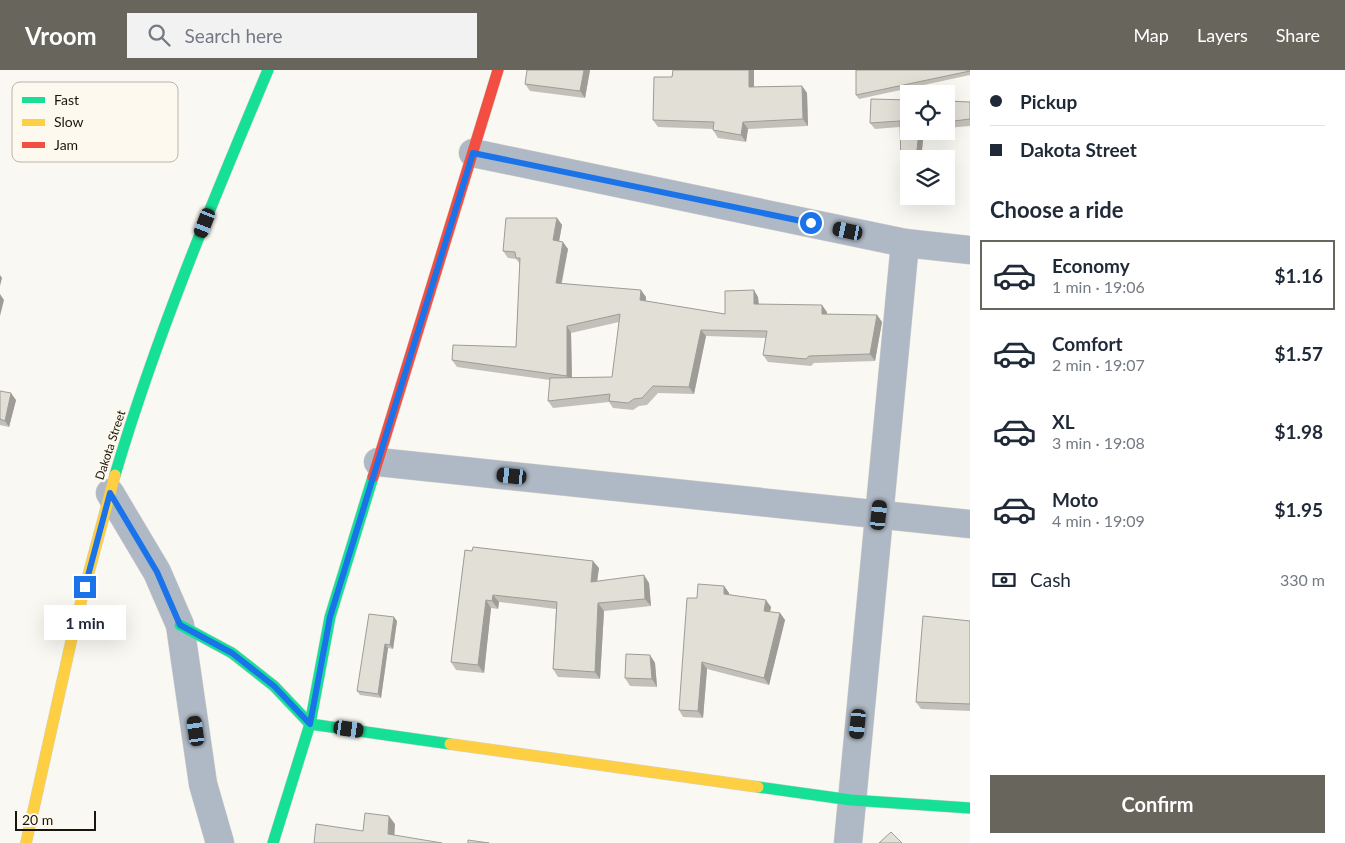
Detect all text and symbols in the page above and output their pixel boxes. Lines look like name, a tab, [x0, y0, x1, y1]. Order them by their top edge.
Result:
search box	[127, 13, 477, 58]
text: Vroom	[25, 21, 97, 50]
icon: search	[145, 21, 173, 49]
text: Search here	[185, 24, 283, 47]
text: Map	[1133, 24, 1169, 46]
text: Layers	[1197, 24, 1248, 46]
text: Share	[1276, 24, 1320, 46]
legend	[12, 82, 178, 162]
map controls	[900, 85, 955, 205]
button: locate	[900, 85, 955, 140]
text: Pickup	[1020, 90, 1077, 113]
text: Fast	[54, 91, 79, 108]
text: Slow	[54, 113, 84, 130]
text: Jam	[54, 136, 78, 153]
text: Dakota Street	[1020, 138, 1137, 161]
button: layers	[900, 150, 955, 205]
text: Choose a ride	[990, 196, 1124, 223]
car	[192, 206, 217, 240]
route start	[800, 212, 822, 234]
car	[831, 221, 864, 241]
icon: car	[992, 253, 1037, 298]
text: Economy	[1052, 254, 1130, 277]
text: $1.16	[1274, 264, 1323, 287]
text: 1 min · 19:06	[1052, 277, 1145, 296]
icon: car	[992, 331, 1037, 376]
text: Comfort	[1052, 332, 1123, 355]
text: $1.57	[1274, 342, 1323, 365]
text: 2 min · 19:07	[1052, 355, 1145, 374]
street label: Dakota Street	[92, 408, 129, 482]
icon: car	[992, 409, 1037, 454]
text: XL	[1052, 410, 1075, 433]
text: $1.98	[1274, 420, 1323, 443]
text: 3 min · 19:08	[1052, 433, 1145, 452]
car	[496, 467, 527, 485]
icon: car	[992, 487, 1037, 532]
text: Moto	[1052, 488, 1098, 511]
text: $1.95	[1274, 498, 1323, 521]
car	[869, 499, 888, 531]
text: 4 min · 19:09	[1052, 511, 1145, 530]
icon: cash	[990, 566, 1018, 594]
text: Cash	[1030, 568, 1071, 591]
text: 330 m	[1280, 570, 1325, 589]
route end	[74, 576, 96, 598]
callout: 1 min	[44, 604, 126, 640]
text: 1 min	[65, 613, 105, 632]
car	[848, 708, 867, 740]
car	[186, 715, 205, 747]
car	[333, 719, 364, 739]
button: Confirm	[990, 775, 1325, 833]
scale bar	[15, 808, 96, 831]
text: 20 m	[22, 811, 53, 828]

